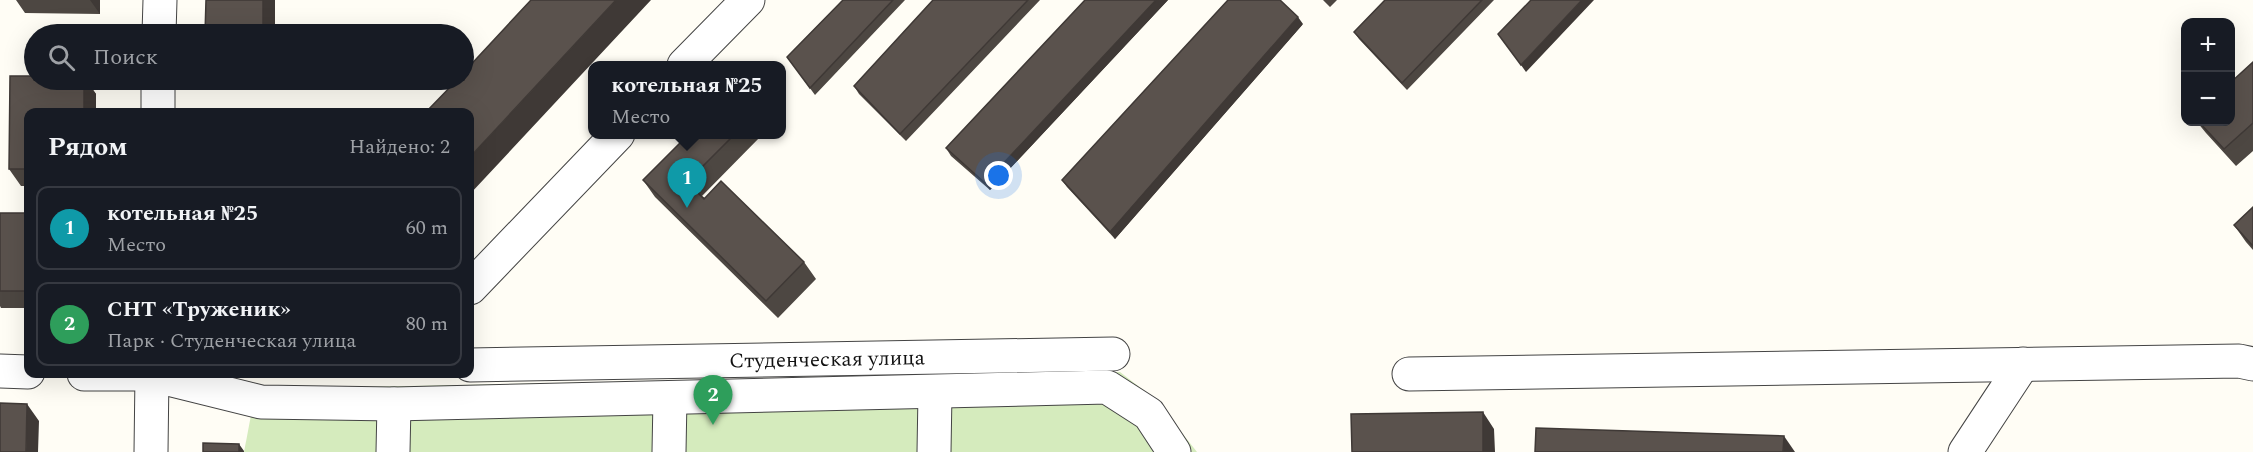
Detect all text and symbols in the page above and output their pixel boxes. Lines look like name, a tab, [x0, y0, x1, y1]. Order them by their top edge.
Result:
map controls	[2181, 18, 2235, 126]
button: +	[2181, 18, 2235, 72]
search box	[24, 24, 474, 90]
icon: search	[45, 41, 78, 74]
text: Поиск	[93, 41, 158, 74]
popup	[588, 61, 786, 139]
text: котельная №25	[611, 69, 763, 102]
button: −	[2181, 72, 2235, 126]
text: Место	[611, 102, 670, 132]
text: Рядом	[48, 127, 128, 167]
text: Найдено: 2	[349, 132, 450, 162]
pin: 1	[668, 158, 706, 208]
your location	[984, 161, 1013, 190]
text: котельная №25	[107, 197, 258, 230]
text: 1	[64, 213, 75, 243]
text: 60 m	[406, 213, 448, 243]
text: Место	[107, 230, 166, 260]
text: СНТ «Труженик»	[107, 293, 291, 326]
text: 2	[64, 309, 75, 339]
text: 80 m	[406, 309, 448, 339]
text: Парк · Студенческая улица	[107, 326, 356, 356]
street label: Студенческая улица	[729, 342, 926, 378]
pin: 2	[694, 376, 732, 425]

